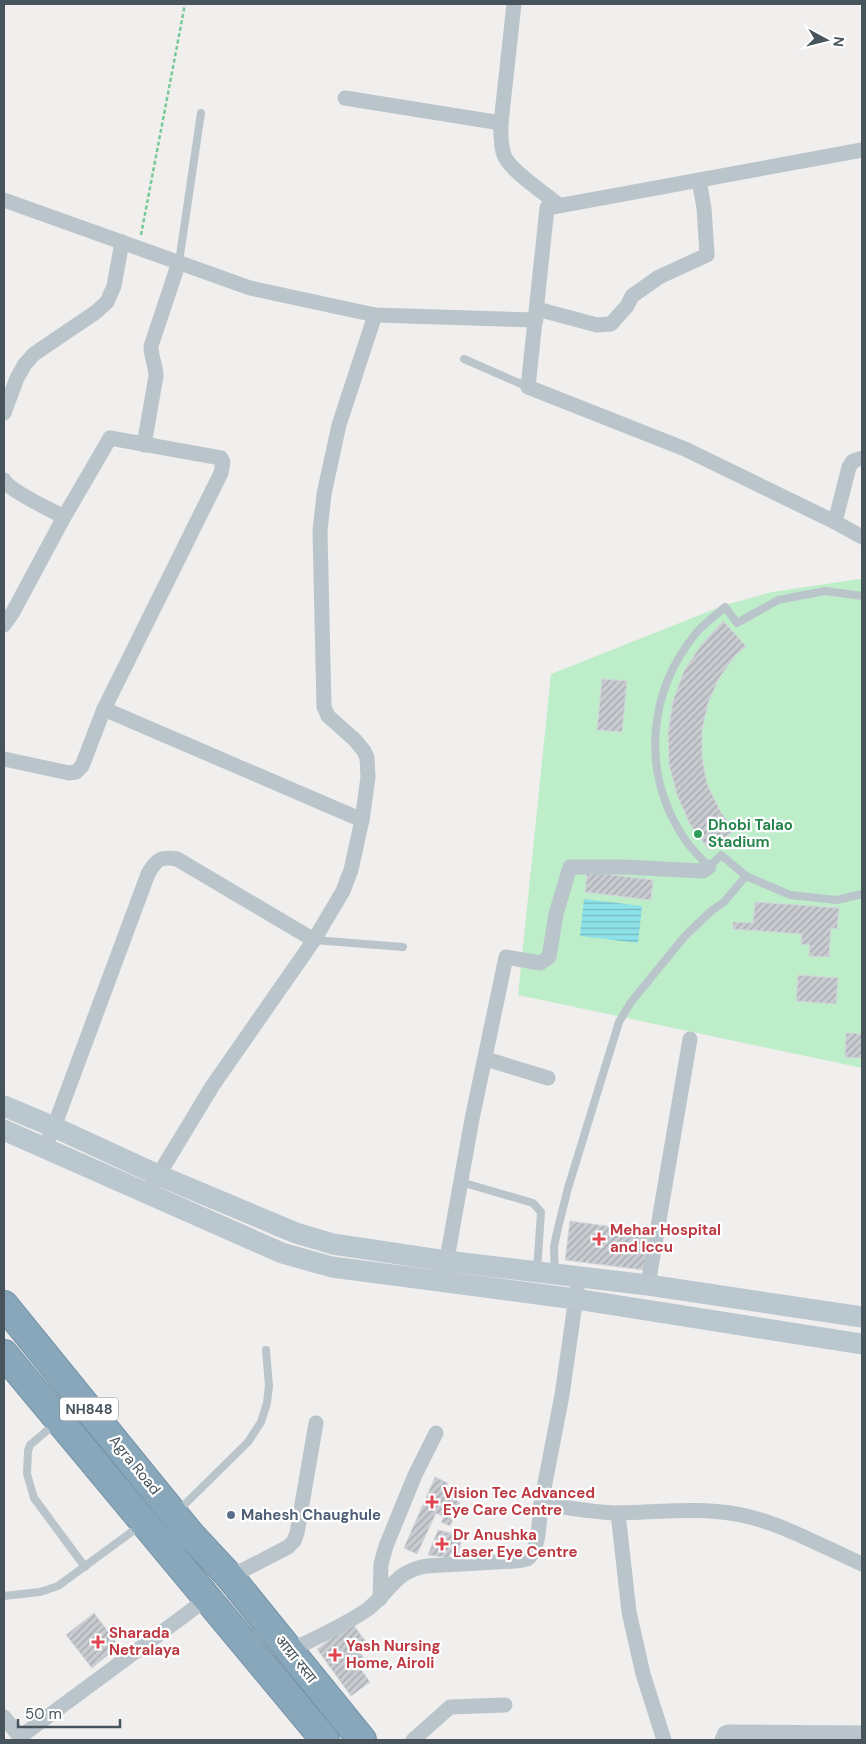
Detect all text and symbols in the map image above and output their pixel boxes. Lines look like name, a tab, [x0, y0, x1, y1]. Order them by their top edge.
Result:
north arrow	[801, 15, 851, 65]
text: N	[829, 35, 848, 48]
place label: Dhobi Talao Stadium	[708, 815, 793, 852]
marker: Dhobi Talao Stadium	[692, 828, 704, 840]
place label: Mehar Hospital and Iccu	[610, 1220, 721, 1257]
marker: Mehar Hospital and Iccu	[592, 1232, 606, 1246]
road number: NH848	[60, 1398, 118, 1420]
street label: Agra Road	[105, 1431, 165, 1499]
place label: Vision Tec Advanced Eye Care Centre	[443, 1483, 595, 1520]
marker: Vision Tec Advanced Eye Care Centre	[425, 1495, 439, 1509]
place label: Mahesh Chaughule	[241, 1505, 381, 1525]
marker: Mahesh Chaughule	[225, 1509, 237, 1521]
place label: Dr Anushka Laser Eye Centre	[453, 1525, 577, 1562]
marker: Dr Anushka Laser Eye Centre	[435, 1537, 449, 1551]
place label: Sharada Netralaya	[109, 1623, 180, 1660]
street label: आग्रा रस्ता	[271, 1631, 322, 1688]
marker: Sharada Netralaya	[91, 1635, 105, 1649]
place label: Yash Nursing Home, Airoli	[346, 1636, 441, 1673]
marker: Yash Nursing Home, Airoli	[328, 1648, 342, 1662]
scale bar	[18, 1696, 120, 1728]
text: 50 m	[25, 1704, 62, 1724]

